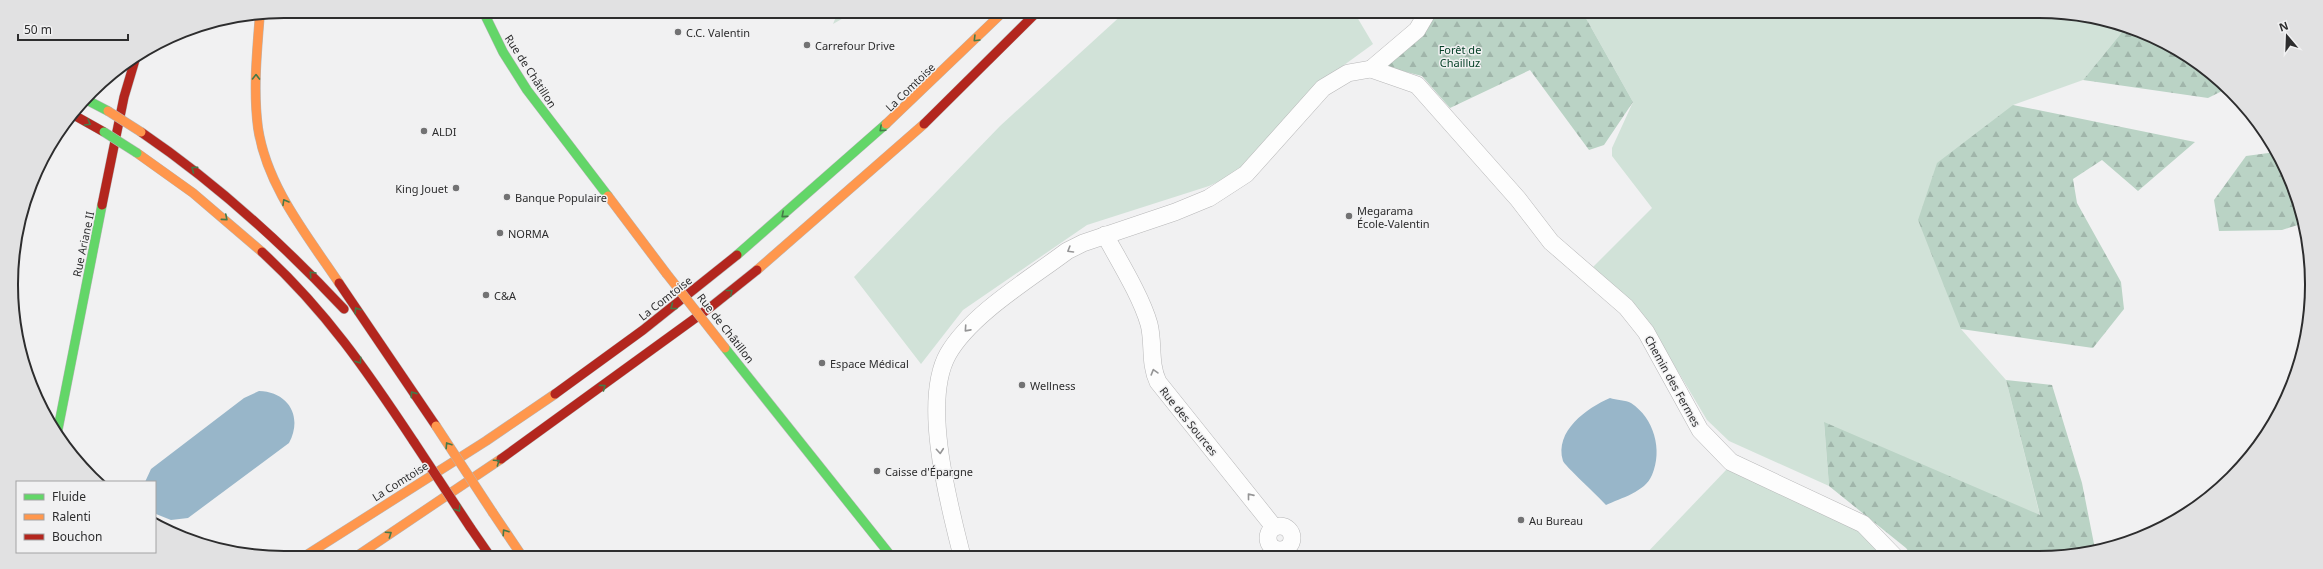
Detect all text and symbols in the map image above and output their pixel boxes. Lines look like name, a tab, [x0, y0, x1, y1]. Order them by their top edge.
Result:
scale bar	[18, 16, 128, 42]
north arrow	[2267, 16, 2307, 56]
text: N	[2277, 18, 2290, 35]
text: 50 m	[24, 21, 52, 38]
place label: C.C. Valentin	[686, 25, 750, 40]
marker: C.C. Valentin	[673, 27, 683, 37]
street label: Rue de Châtillon	[502, 32, 560, 110]
one-way arrow	[973, 35, 981, 42]
place label: Carrefour Drive	[815, 38, 895, 53]
marker: Carrefour Drive	[802, 40, 812, 50]
park label: Forêt de Chailluz	[1439, 42, 1481, 70]
street label: La Comtoise	[882, 60, 938, 114]
one-way arrow	[252, 74, 260, 80]
one-way arrow	[84, 119, 91, 126]
place label: ALDI	[432, 124, 457, 139]
one-way arrow	[879, 125, 887, 132]
marker: ALDI	[419, 126, 429, 136]
one-way arrow	[192, 166, 199, 173]
place label: King Jouet	[395, 181, 448, 196]
marker: King Jouet	[451, 183, 461, 193]
place label: Banque Populaire	[515, 190, 607, 205]
marker: Banque Populaire	[502, 192, 512, 202]
one-way arrow	[282, 199, 289, 206]
place label: Megarama École-Valentin	[1357, 203, 1430, 231]
street label: Rue Ariane II	[69, 210, 97, 278]
one-way arrow	[782, 211, 789, 218]
marker: Megarama École-Valentin	[1344, 211, 1354, 221]
one-way arrow	[220, 213, 227, 220]
place label: NORMA	[508, 226, 550, 241]
marker: NORMA	[495, 228, 505, 238]
one-way arrow	[1067, 246, 1074, 253]
one-way arrow	[309, 271, 317, 279]
street label: La Comtoise	[635, 273, 695, 323]
place label: C&A	[494, 288, 517, 303]
one-way arrow	[725, 289, 732, 296]
marker: C&A	[481, 290, 491, 300]
street label: Rue de Châtillon	[694, 290, 758, 366]
one-way arrow	[671, 302, 678, 309]
one-way arrow	[354, 307, 361, 314]
one-way arrow	[965, 325, 972, 332]
street label: Chemin des Fermes	[1642, 333, 1704, 429]
one-way arrow	[354, 356, 361, 363]
place label: Espace Médical	[830, 356, 909, 371]
marker: Espace Médical	[817, 358, 827, 368]
one-way arrow	[1150, 368, 1159, 375]
place label: Wellness	[1030, 378, 1075, 393]
marker: Wellness	[1017, 380, 1027, 390]
street label: Rue des Sources	[1157, 383, 1221, 459]
one-way arrow	[599, 384, 606, 391]
one-way arrow	[411, 392, 418, 399]
one-way arrow	[445, 442, 453, 449]
one-way arrow	[936, 448, 945, 454]
street label: La Comtoise	[369, 458, 431, 504]
one-way arrow	[493, 459, 500, 466]
place label: Caisse d'Épargne	[885, 464, 973, 479]
marker: Caisse d'Épargne	[872, 466, 882, 476]
legend	[16, 481, 156, 553]
text: Fluide	[52, 488, 86, 505]
one-way arrow	[1248, 493, 1255, 501]
one-way arrow	[454, 505, 461, 512]
text: Ralenti	[52, 508, 91, 525]
place label: Au Bureau	[1529, 513, 1583, 528]
marker: Au Bureau	[1516, 515, 1526, 525]
text: Bouchon	[52, 528, 102, 545]
one-way arrow	[502, 529, 510, 536]
one-way arrow	[385, 531, 392, 539]

